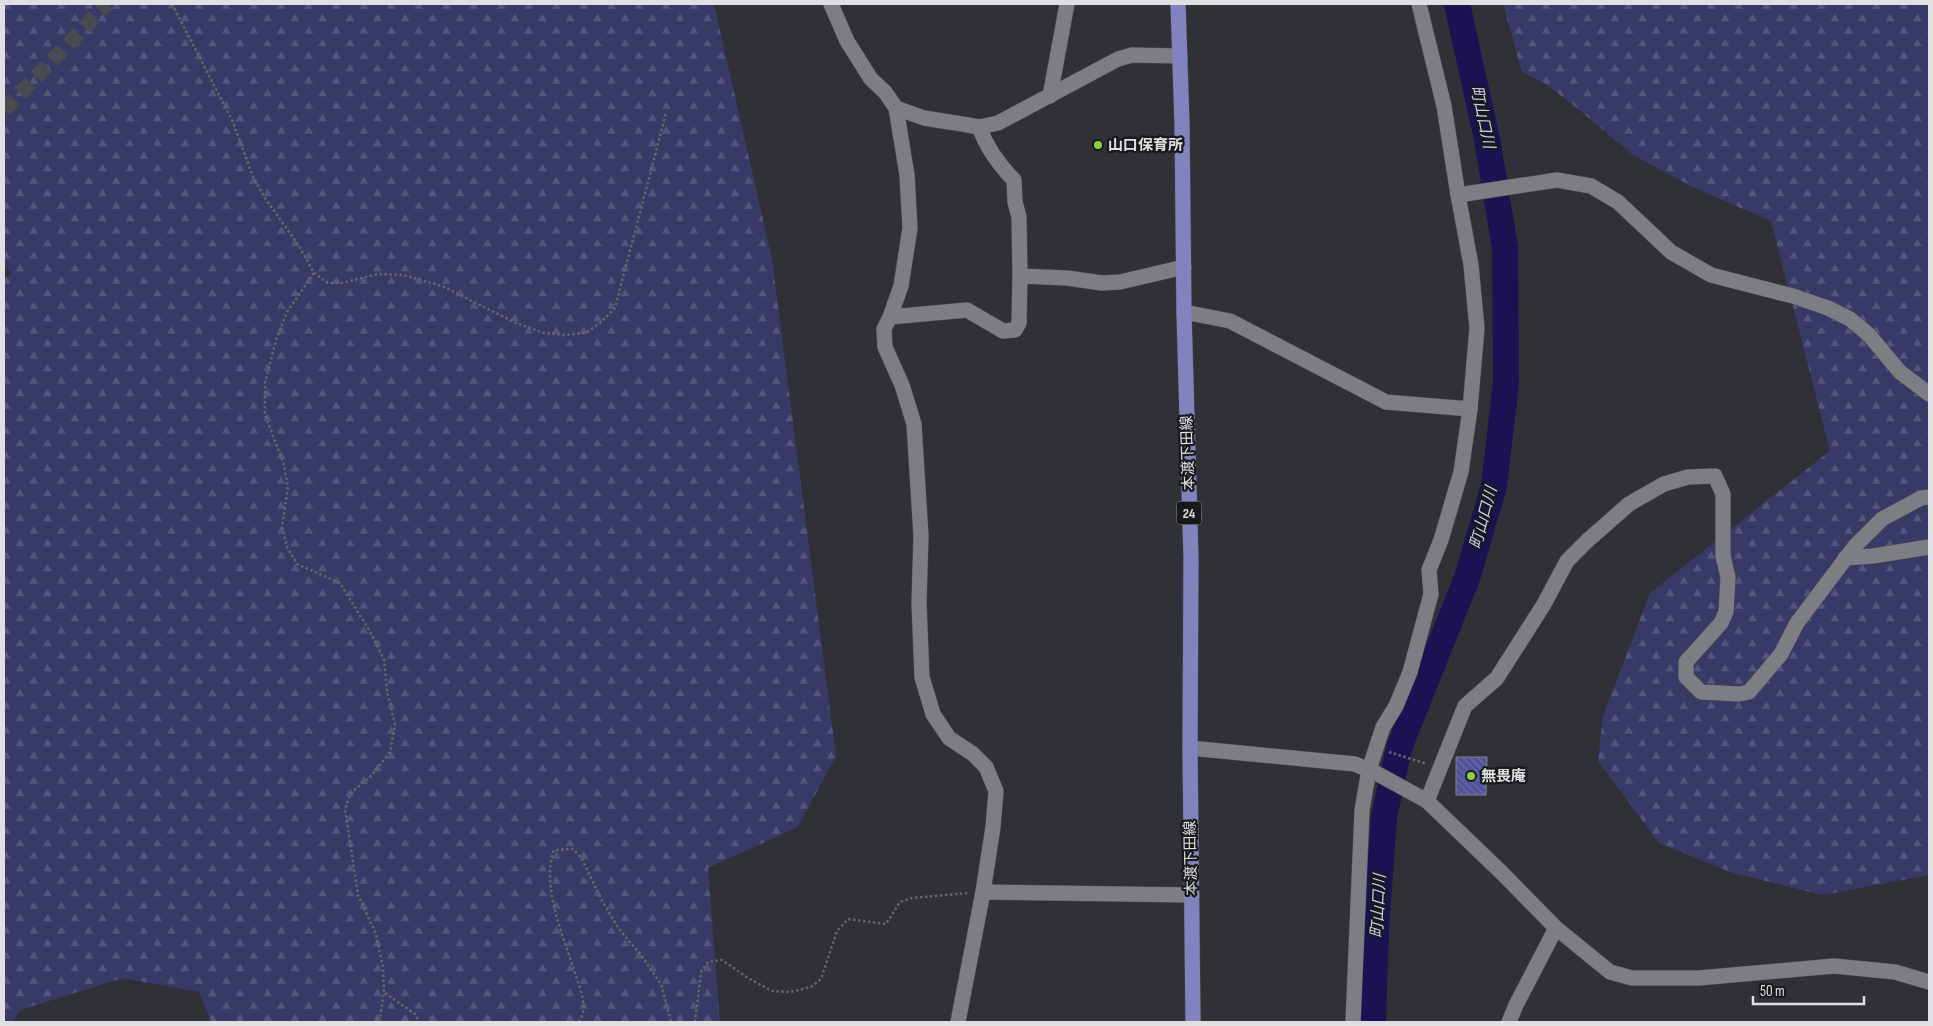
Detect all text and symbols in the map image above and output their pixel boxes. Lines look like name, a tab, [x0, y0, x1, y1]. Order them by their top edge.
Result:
water label: 町山口川	[1466, 84, 1498, 152]
place label: 山口保育所	[1108, 136, 1183, 155]
marker: 山口保育所	[1092, 139, 1104, 151]
street label: 本渡下田線	[1177, 415, 1199, 491]
water label: 町山口川	[1467, 483, 1502, 551]
road number: 24	[1176, 502, 1202, 524]
place label: 無畏庵	[1481, 767, 1526, 786]
marker: 無畏庵	[1465, 770, 1477, 782]
street label: 本渡下田線	[1181, 820, 1201, 896]
water label: 町山口川	[1368, 872, 1390, 938]
scale bar	[1753, 974, 1864, 1006]
text: 50 m	[1760, 982, 1785, 1001]

